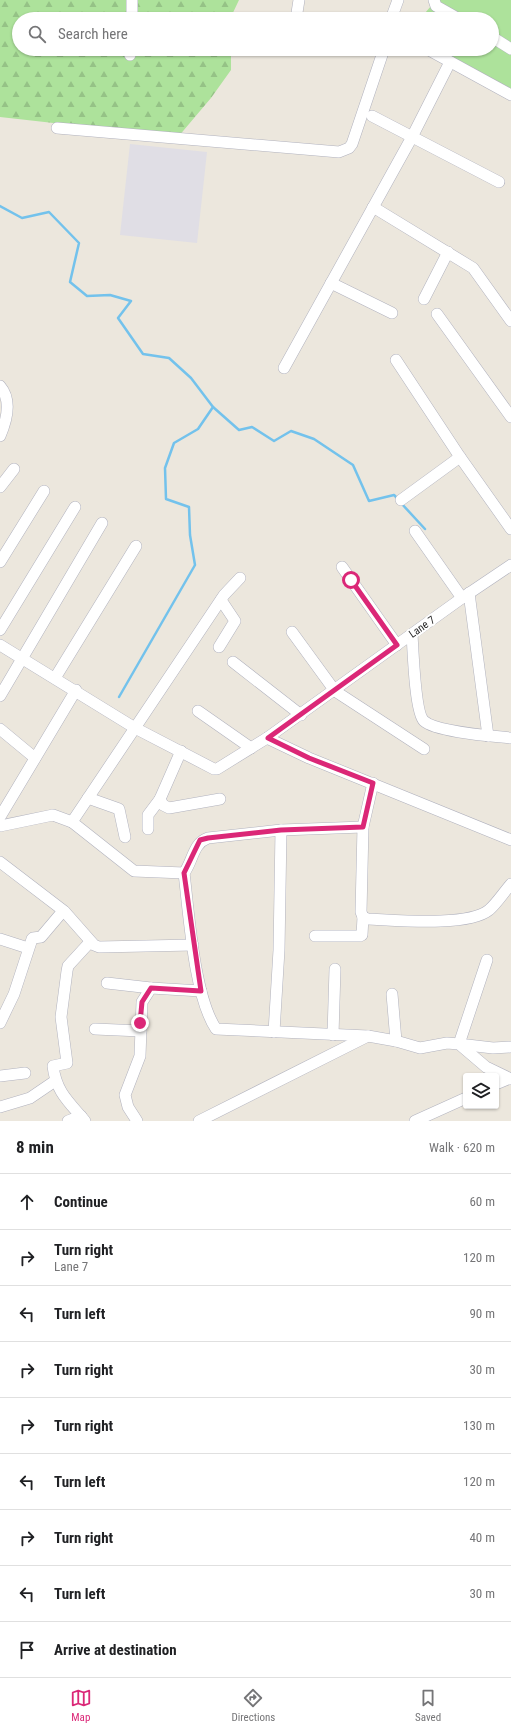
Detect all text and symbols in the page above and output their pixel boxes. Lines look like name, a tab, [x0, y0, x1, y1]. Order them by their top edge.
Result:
search box	[12, 12, 499, 56]
icon: search	[26, 23, 48, 45]
text: Search here	[58, 25, 128, 43]
route start	[342, 571, 360, 589]
street label: Lane 7	[406, 613, 438, 641]
route end	[131, 1014, 149, 1032]
map controls	[463, 1073, 499, 1109]
button: layers	[463, 1073, 499, 1109]
text: 8 min	[16, 1137, 54, 1157]
text: Walk · 620 m	[429, 1140, 495, 1155]
icon: ahead	[16, 1191, 38, 1213]
text: Continue	[54, 1193, 108, 1211]
text: 60 m	[469, 1194, 495, 1209]
text: Turn right	[54, 1241, 113, 1259]
icon: right	[16, 1247, 38, 1269]
text: 120 m	[463, 1250, 495, 1265]
text: Lane 7	[54, 1259, 88, 1274]
icon: left	[16, 1303, 38, 1325]
text: Turn left	[54, 1305, 105, 1323]
text: 90 m	[469, 1306, 495, 1321]
icon: right	[16, 1359, 38, 1381]
text: Turn right	[54, 1361, 113, 1379]
text: 30 m	[469, 1362, 495, 1377]
icon: right	[16, 1415, 38, 1437]
text: Turn right	[54, 1417, 113, 1435]
text: 130 m	[463, 1418, 495, 1433]
icon: left	[16, 1471, 38, 1493]
text: Turn left	[54, 1473, 105, 1491]
text: 120 m	[463, 1474, 495, 1489]
icon: right	[16, 1527, 38, 1549]
text: Turn right	[54, 1529, 113, 1547]
text: 40 m	[469, 1530, 495, 1545]
icon: left	[16, 1583, 38, 1605]
text: Turn left	[54, 1585, 105, 1603]
text: 30 m	[469, 1586, 495, 1601]
icon: arrive	[16, 1639, 38, 1661]
text: Arrive at destination	[54, 1641, 177, 1659]
tab: Map	[70, 1687, 92, 1724]
tab: Directions	[231, 1687, 275, 1724]
tab: Saved	[415, 1687, 441, 1724]

